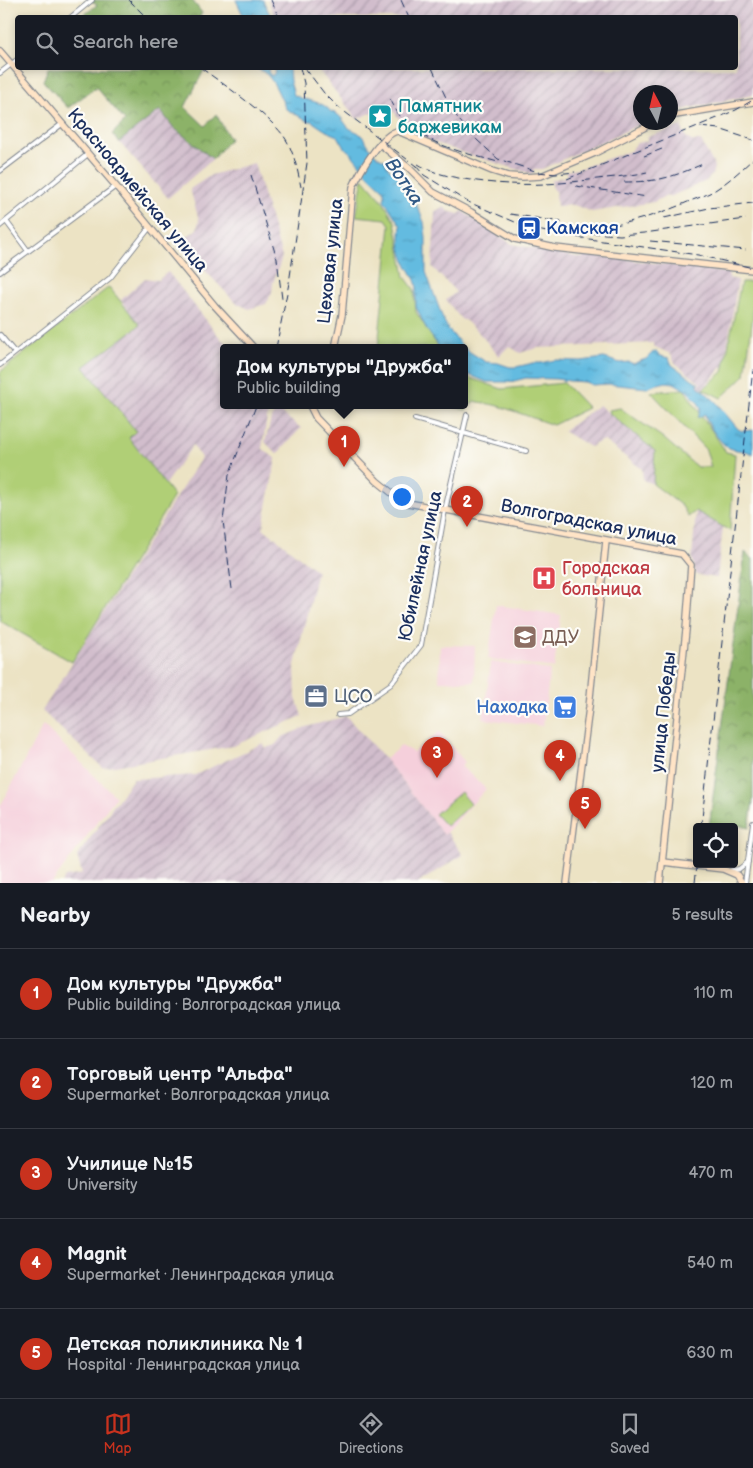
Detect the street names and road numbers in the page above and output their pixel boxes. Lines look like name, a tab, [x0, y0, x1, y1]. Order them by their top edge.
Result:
street label: Красноармейская улица	[63, 104, 212, 277]
street label: Цеховая улица	[313, 197, 348, 325]
street label: Юбилейная улица	[394, 488, 447, 643]
street label: Волгоградская улица	[499, 495, 679, 550]
street label: улица Победы	[647, 651, 680, 773]

